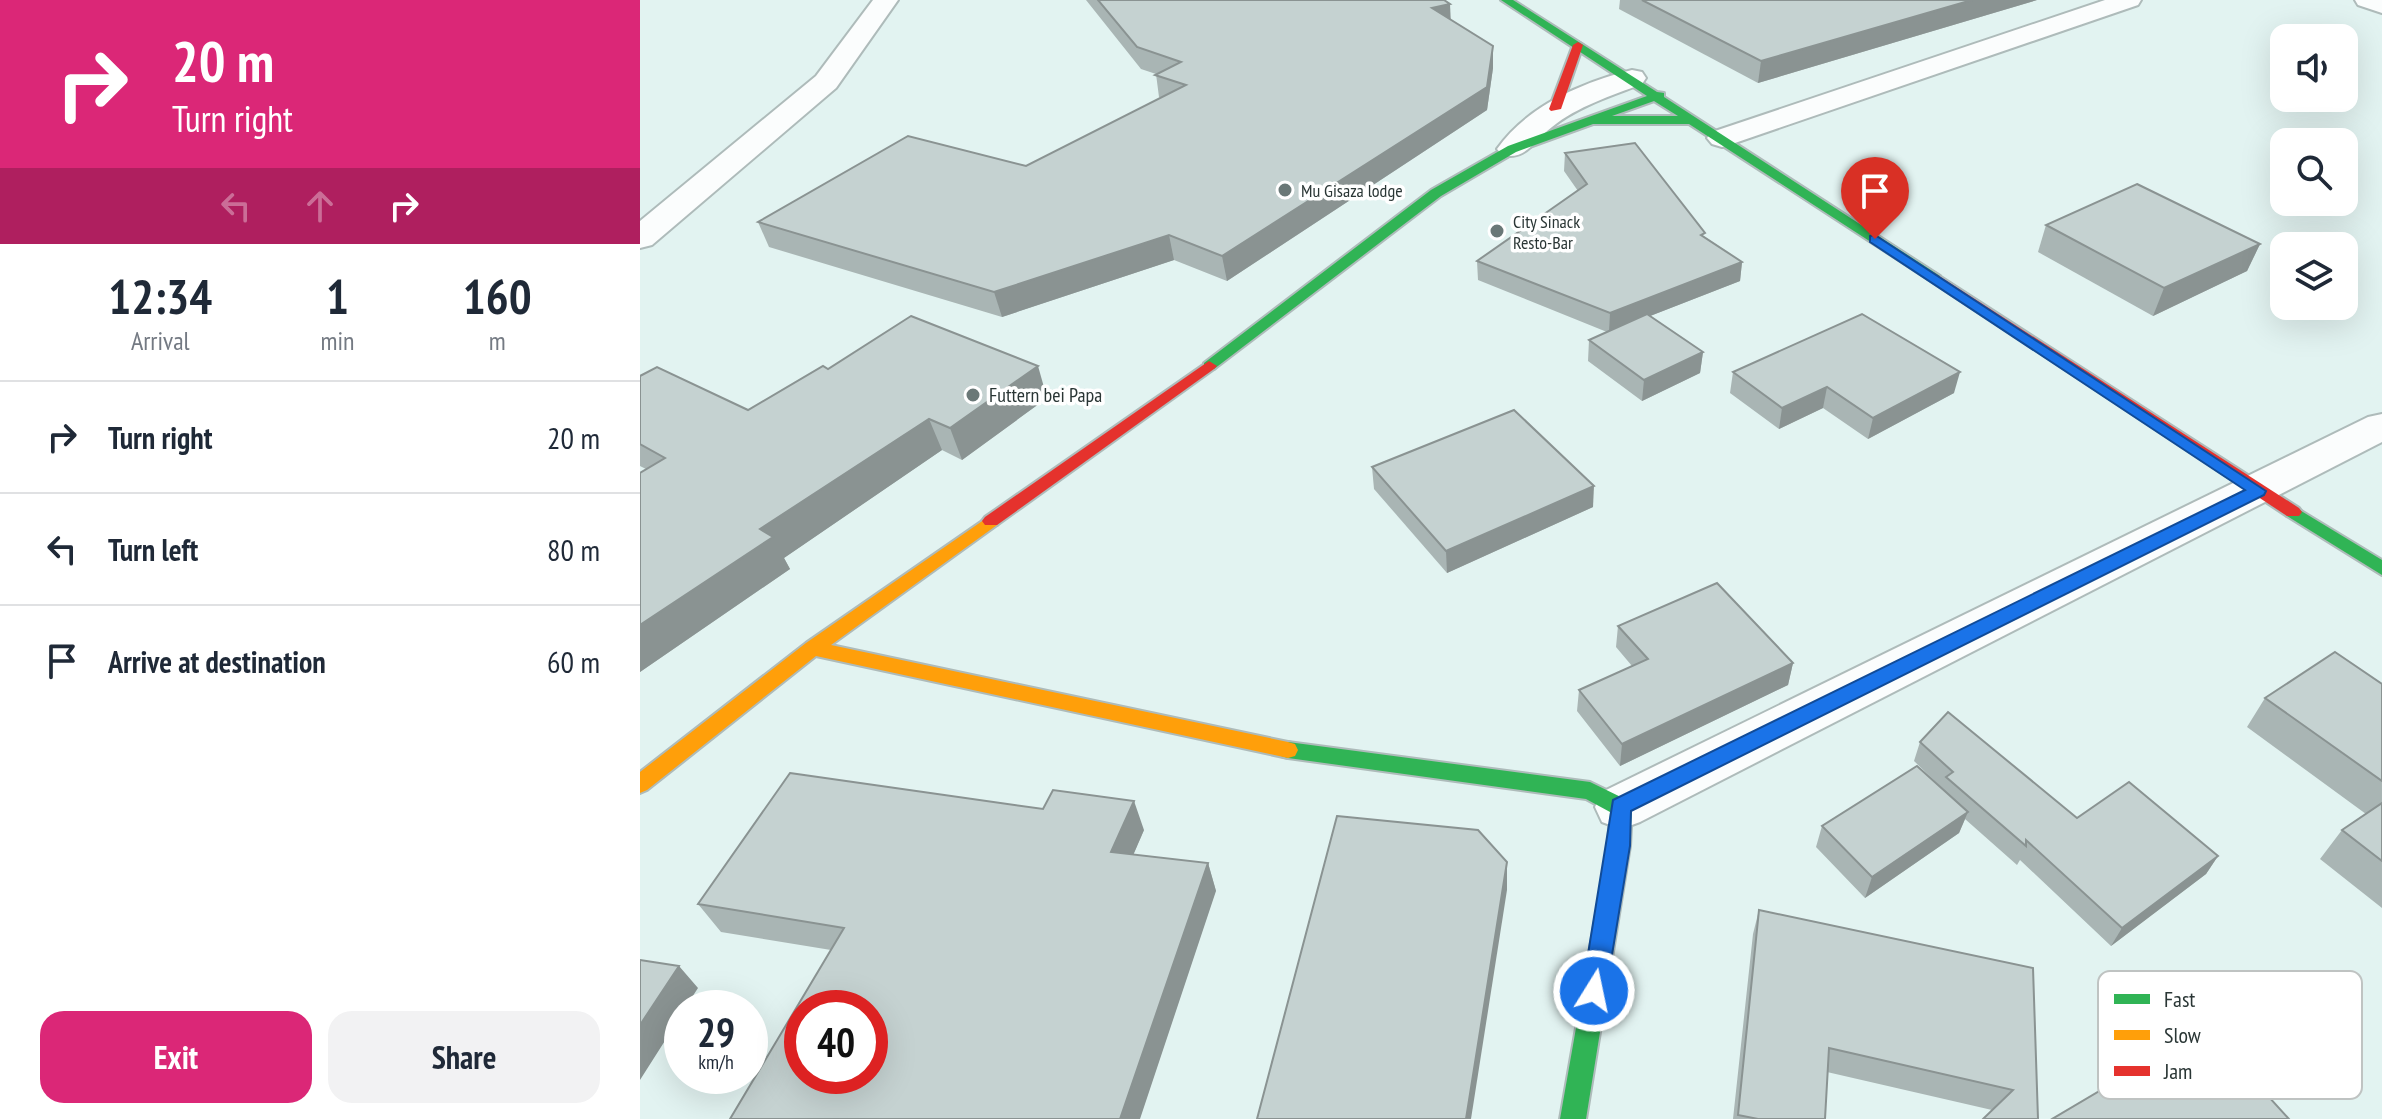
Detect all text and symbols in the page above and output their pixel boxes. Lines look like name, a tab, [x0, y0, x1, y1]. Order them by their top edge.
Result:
map controls	[2270, 24, 2358, 320]
button: sound	[2270, 24, 2358, 112]
text: 20 m	[172, 25, 274, 97]
icon: right	[40, 32, 144, 136]
text: Turn right	[172, 95, 293, 142]
button: search	[2270, 128, 2358, 216]
pin	[1841, 157, 1909, 239]
icon: arrive	[1853, 169, 1897, 213]
place label: Mu Gisaza lodge	[1301, 179, 1403, 202]
marker: Mu Gisaza lodge	[1276, 181, 1294, 199]
icon: left	[214, 184, 258, 228]
icon: ahead	[298, 184, 342, 228]
icon: right	[382, 184, 426, 228]
place label: City Sinack Resto-Bar	[1513, 210, 1580, 254]
marker: City Sinack Resto-Bar	[1488, 222, 1506, 240]
button: layers	[2270, 232, 2358, 320]
text: 12:34	[108, 265, 212, 327]
text: 1	[326, 265, 349, 327]
text: 160	[463, 265, 532, 327]
text: Arrival	[131, 324, 190, 357]
text: min	[320, 324, 354, 357]
text: m	[489, 324, 506, 357]
place label: Futtern bei Papa	[989, 382, 1102, 408]
marker: Futtern bei Papa	[964, 386, 982, 404]
icon: right	[40, 415, 84, 459]
text: Turn right	[108, 418, 212, 457]
text: 20 m	[547, 418, 600, 457]
icon: left	[40, 527, 84, 571]
text: Turn left	[108, 530, 198, 569]
text: 80 m	[547, 530, 600, 569]
icon: arrive	[40, 639, 84, 683]
text: Arrive at destination	[108, 642, 326, 681]
text: 60 m	[547, 642, 600, 681]
position arrow	[1552, 949, 1636, 1033]
legend	[2098, 971, 2362, 1099]
text: Fast	[2164, 985, 2195, 1013]
speed limit sign: 40	[784, 990, 888, 1094]
text: 29	[697, 1006, 735, 1058]
button: Exit	[40, 1011, 312, 1103]
button: Share	[328, 1011, 600, 1103]
text: Slow	[2164, 1021, 2201, 1049]
text: km/h	[698, 1049, 734, 1075]
text: Jam	[2163, 1057, 2192, 1085]

